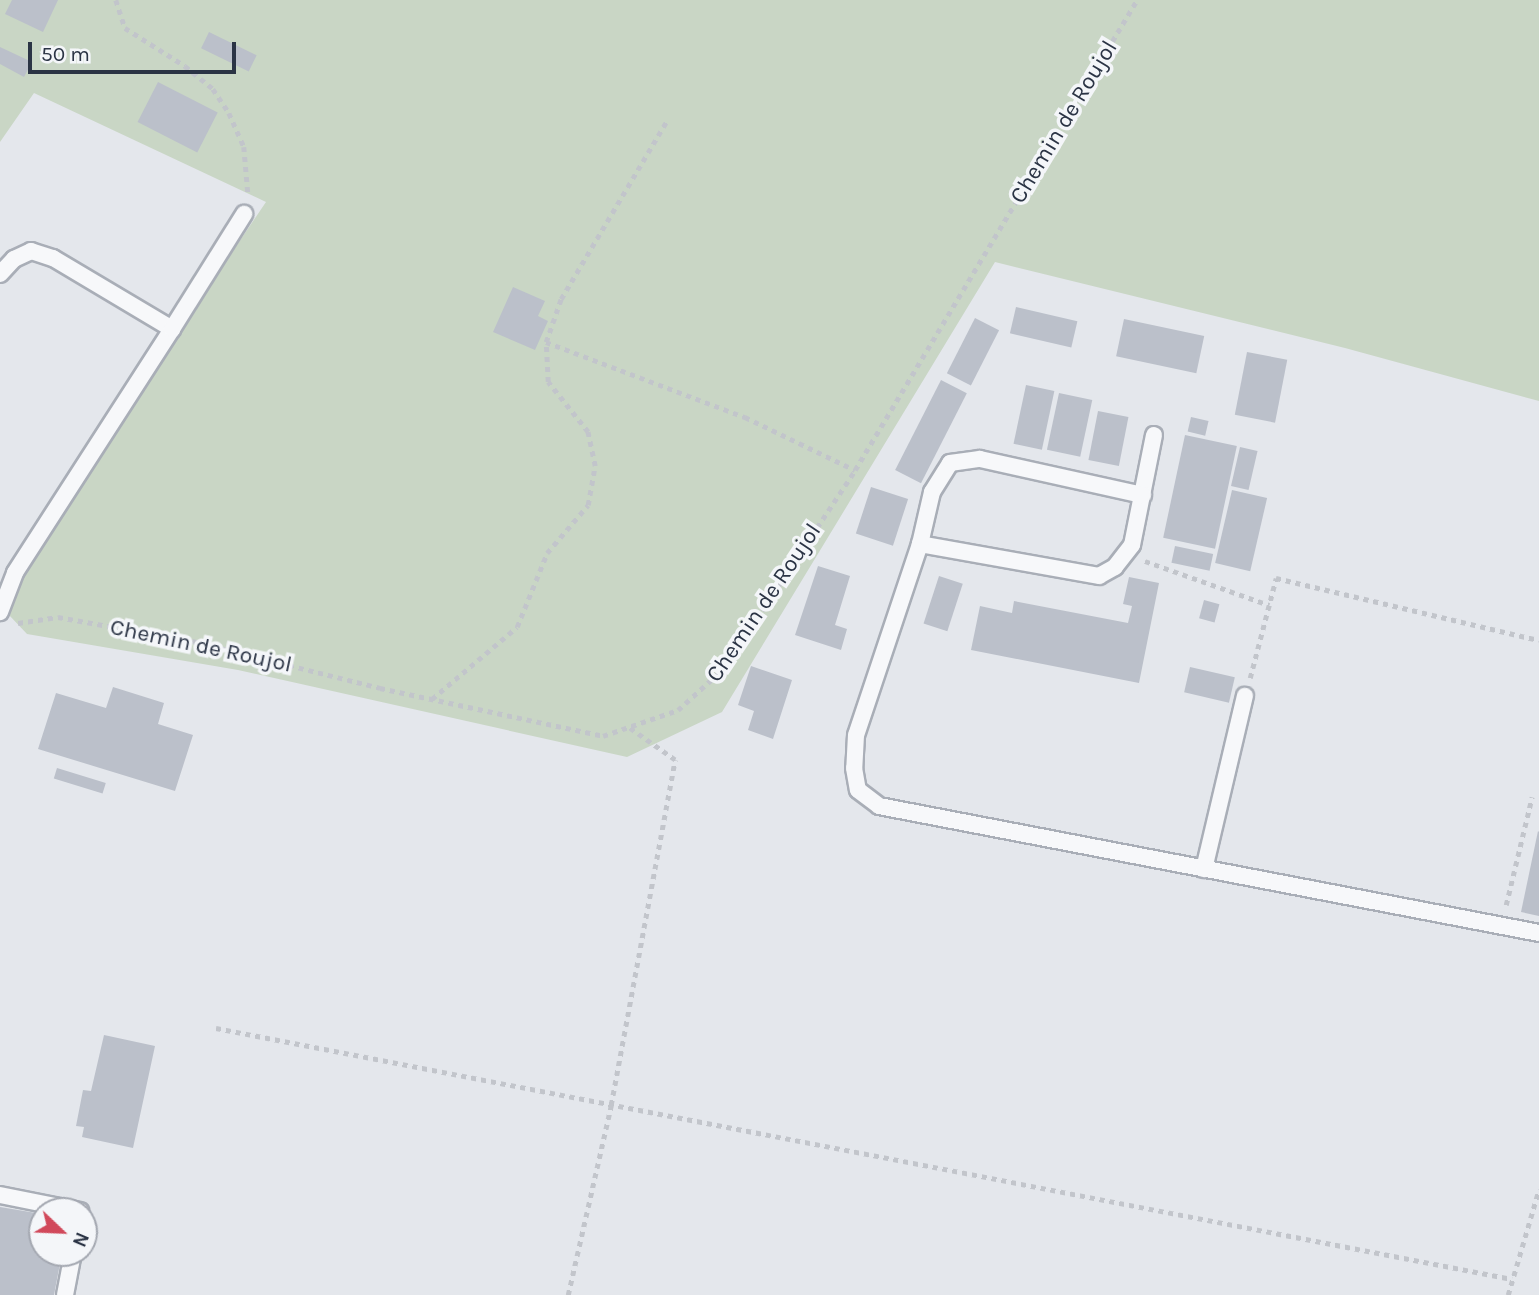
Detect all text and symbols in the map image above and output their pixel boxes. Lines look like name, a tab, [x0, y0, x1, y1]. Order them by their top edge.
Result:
scale bar	[32, 28, 240, 72]
street label: Chemin de Roujol	[1004, 36, 1124, 208]
text: 50 m	[41, 42, 90, 66]
street label: Chemin de Roujol	[701, 519, 827, 687]
street label: Chemin de Roujol	[108, 613, 294, 679]
north arrow	[28, 1197, 98, 1267]
text: N	[68, 1229, 93, 1250]

